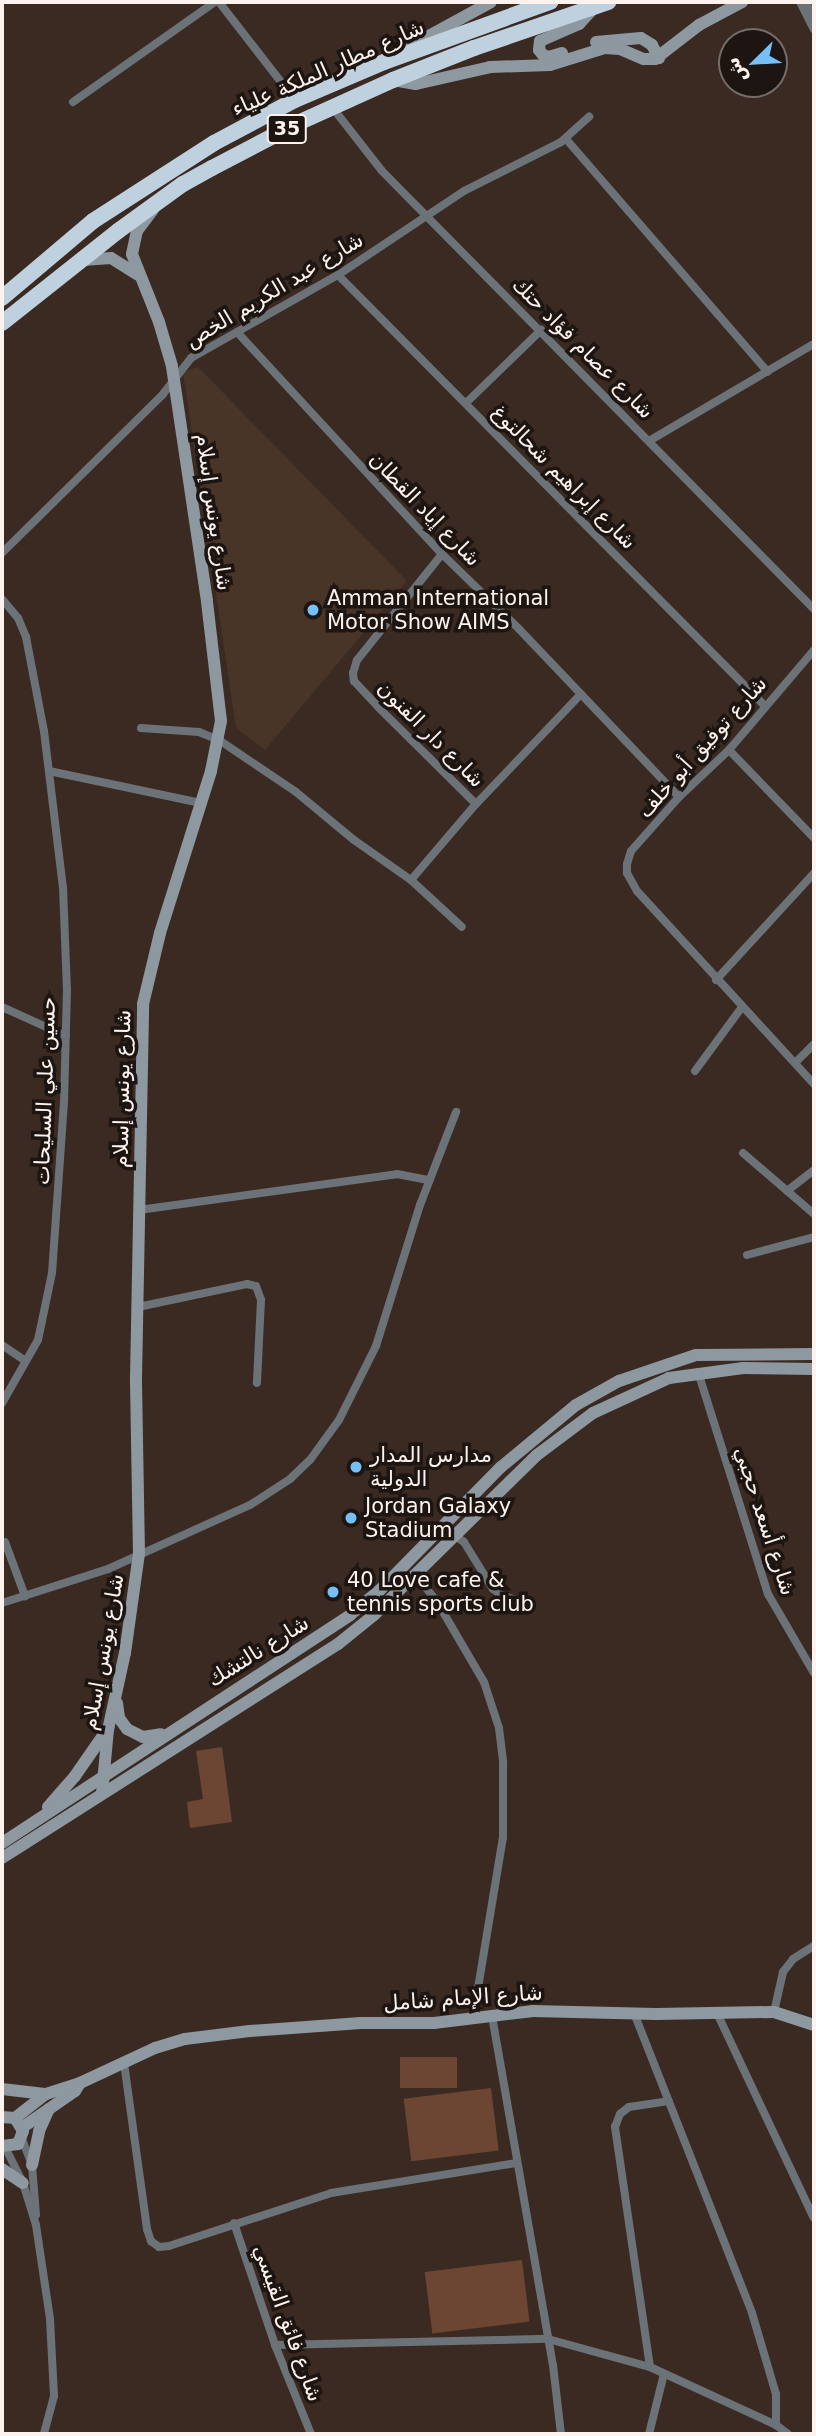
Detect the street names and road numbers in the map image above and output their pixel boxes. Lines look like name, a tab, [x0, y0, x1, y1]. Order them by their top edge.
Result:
street label: شارع مطار الملكة علياء	[228, 14, 428, 122]
road number: 35	[266, 113, 308, 144]
street label: شارع عبد الكريم الخص	[180, 227, 368, 353]
street label: شارع عصام فؤاد حتك	[507, 272, 659, 424]
street label: شارع إبراهيم شحالتوغ	[486, 399, 642, 555]
street label: شارع يونس إسلام	[191, 432, 237, 592]
street label: شارع إياد القطان	[364, 447, 486, 571]
street label: شارع توفيق أبو خلف	[632, 671, 772, 823]
street label: شارع دار الفنون	[372, 675, 490, 793]
street label: حسين علي السليحات	[29, 996, 61, 1186]
street label: شارع يونس إسلام	[108, 1010, 136, 1168]
street label: شارع أسعد حجبي	[729, 1443, 801, 1599]
street label: شارع يونس إسلام	[77, 1572, 129, 1732]
street label: شارع نالتشك	[203, 1610, 313, 1692]
street label: شارع الإمام شامل	[383, 1980, 543, 2016]
street label: شارع فائق القيسي	[248, 2241, 328, 2405]

